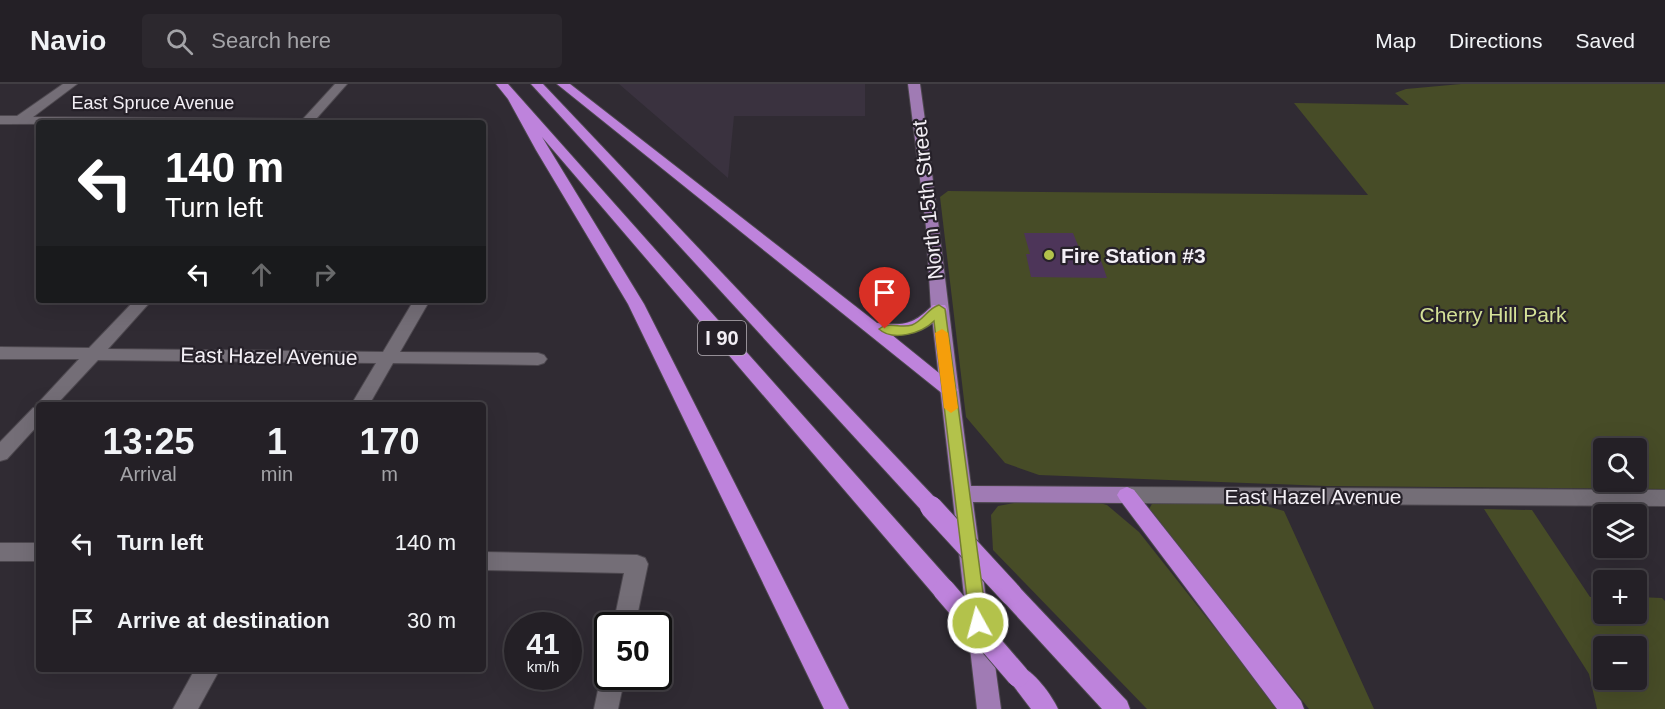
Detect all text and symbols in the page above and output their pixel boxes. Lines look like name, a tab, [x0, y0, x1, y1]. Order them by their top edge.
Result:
search box	[142, 14, 562, 68]
text: Navio	[30, 25, 106, 56]
icon: search	[163, 25, 196, 58]
text: Search here	[211, 28, 331, 53]
text: Map	[1375, 29, 1416, 52]
text: Directions	[1449, 29, 1542, 52]
text: Saved	[1575, 29, 1635, 52]
street label: East Spruce Avenue	[72, 93, 234, 113]
street label: North 15th Street	[907, 119, 947, 281]
icon: left	[66, 144, 144, 222]
text: 140 m	[165, 144, 284, 191]
text: Turn left	[165, 193, 263, 223]
place label: Fire Station #3	[1061, 244, 1206, 267]
marker: Fire Station #3	[1042, 248, 1056, 262]
icon: left	[182, 258, 215, 291]
icon: ahead	[245, 258, 278, 291]
icon: right	[308, 258, 341, 291]
pin	[859, 267, 910, 329]
icon: arrive	[868, 276, 901, 309]
park label: Cherry Hill Park	[1419, 303, 1567, 326]
road number: I 90	[698, 321, 746, 355]
street label: East Hazel Avenue	[180, 343, 358, 369]
text: 13:25	[102, 421, 194, 462]
text: 1	[267, 421, 287, 462]
text: 170	[359, 421, 420, 462]
map controls	[1593, 438, 1647, 690]
button: search	[1593, 438, 1647, 492]
text: Arrival	[120, 463, 177, 485]
text: min	[261, 463, 293, 485]
text: m	[381, 463, 398, 485]
street label: East Hazel Avenue	[1224, 485, 1402, 508]
button: layers	[1593, 504, 1647, 558]
icon: left	[66, 527, 99, 560]
text: Turn left	[117, 530, 203, 555]
text: 140 m	[395, 530, 456, 555]
button: +	[1593, 570, 1647, 624]
position arrow	[946, 591, 1010, 655]
icon: arrive	[66, 605, 99, 638]
text: Arrive at destination	[117, 608, 330, 633]
text: 30 m	[407, 608, 456, 633]
speed limit sign: 50	[594, 612, 672, 690]
text: 41	[526, 627, 560, 660]
button: −	[1593, 636, 1647, 690]
text: km/h	[527, 658, 559, 675]

